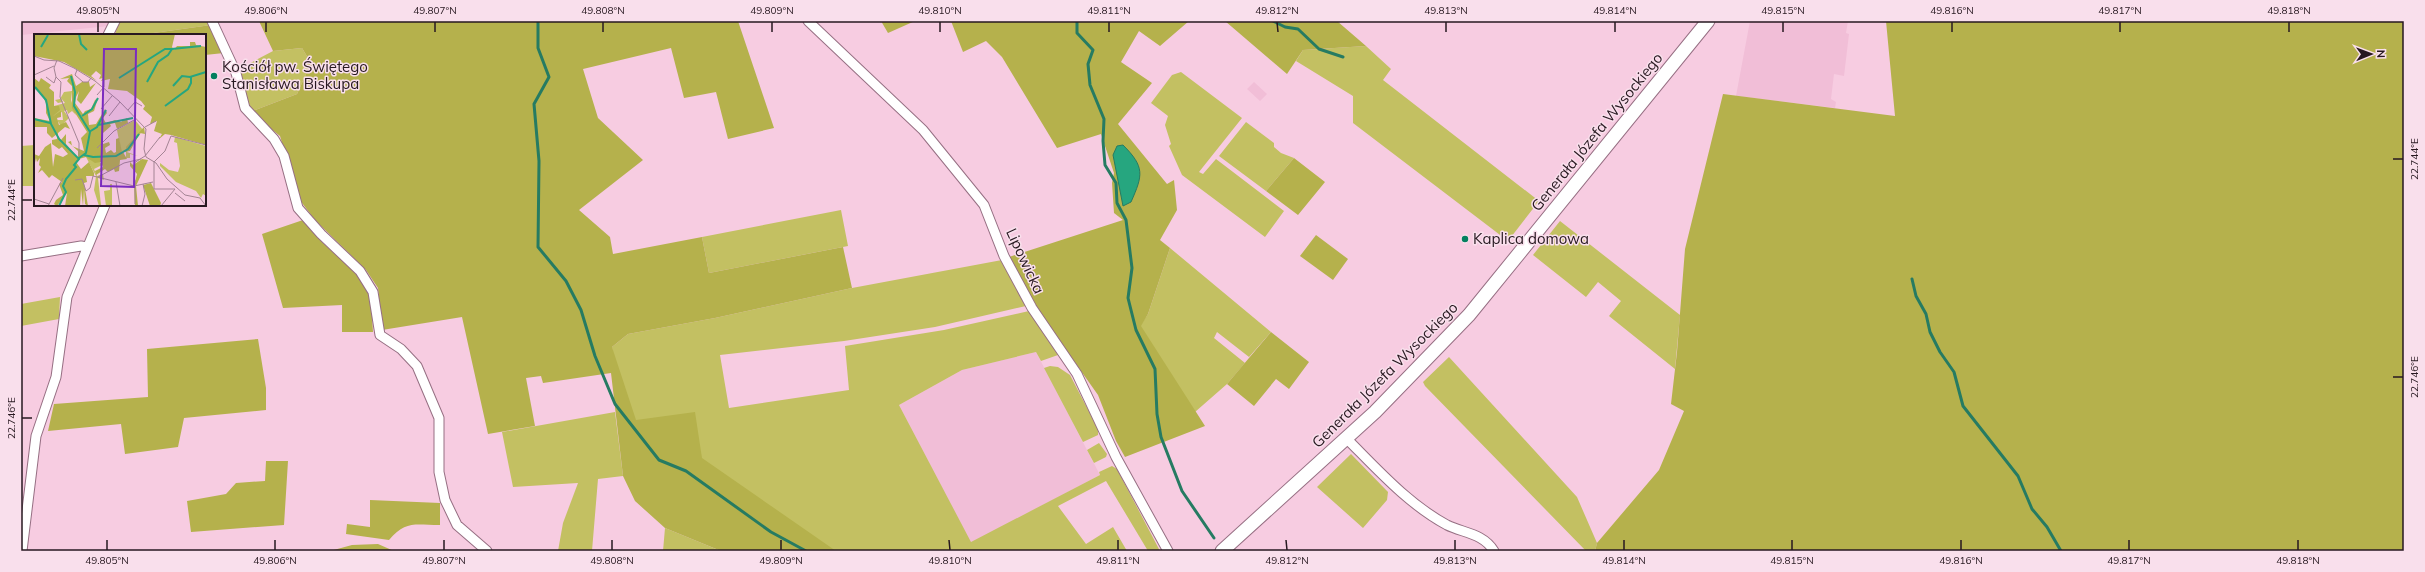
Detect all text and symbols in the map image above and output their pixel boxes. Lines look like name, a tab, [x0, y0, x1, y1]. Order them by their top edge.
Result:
text: 49.805°N	[76, 4, 120, 17]
text: 49.806°N	[244, 4, 288, 17]
text: 49.807°N	[413, 4, 457, 17]
text: 49.808°N	[581, 4, 625, 17]
text: 49.809°N	[750, 4, 794, 17]
text: 49.810°N	[918, 4, 962, 17]
text: 49.811°N	[1087, 4, 1131, 17]
text: 49.812°N	[1255, 4, 1299, 17]
text: 49.813°N	[1424, 4, 1468, 17]
text: 49.814°N	[1593, 4, 1637, 17]
text: 49.815°N	[1761, 4, 1805, 17]
text: 49.816°N	[1930, 4, 1974, 17]
text: 49.817°N	[2098, 4, 2142, 17]
text: 49.818°N	[2267, 4, 2311, 17]
inset map	[34, 34, 206, 206]
north arrow	[2351, 34, 2391, 74]
street label: Generała Józefa Wysockiego	[1527, 49, 1666, 215]
text: N	[2374, 50, 2388, 58]
place label: Kościół pw. Świętego Stanisława Biskupa	[222, 57, 368, 93]
marker: Kościół pw. Świętego Stanisława Biskupa	[209, 71, 219, 81]
text: 22.744°E	[2408, 138, 2421, 180]
text: 22.744°E	[5, 179, 18, 221]
street label: Lipowicka	[1002, 225, 1049, 296]
place label: Kaplica domowa	[1473, 229, 1589, 248]
marker: Kaplica domowa	[1460, 234, 1470, 244]
street label: Generała Józefa Wysockiego	[1308, 298, 1462, 452]
text: 22.746°E	[2408, 356, 2421, 398]
text: 22.746°E	[5, 397, 18, 439]
text: 49.805°N	[85, 554, 129, 567]
text: 49.806°N	[253, 554, 297, 567]
text: 49.807°N	[422, 554, 466, 567]
text: 49.808°N	[590, 554, 634, 567]
text: 49.809°N	[759, 554, 803, 567]
text: 49.810°N	[928, 554, 972, 567]
text: 49.811°N	[1096, 554, 1140, 567]
text: 49.812°N	[1265, 554, 1309, 567]
text: 49.813°N	[1433, 554, 1477, 567]
text: 49.814°N	[1602, 554, 1646, 567]
text: 49.815°N	[1770, 554, 1814, 567]
text: 49.816°N	[1939, 554, 1983, 567]
text: 49.817°N	[2107, 554, 2151, 567]
text: 49.818°N	[2276, 554, 2320, 567]

